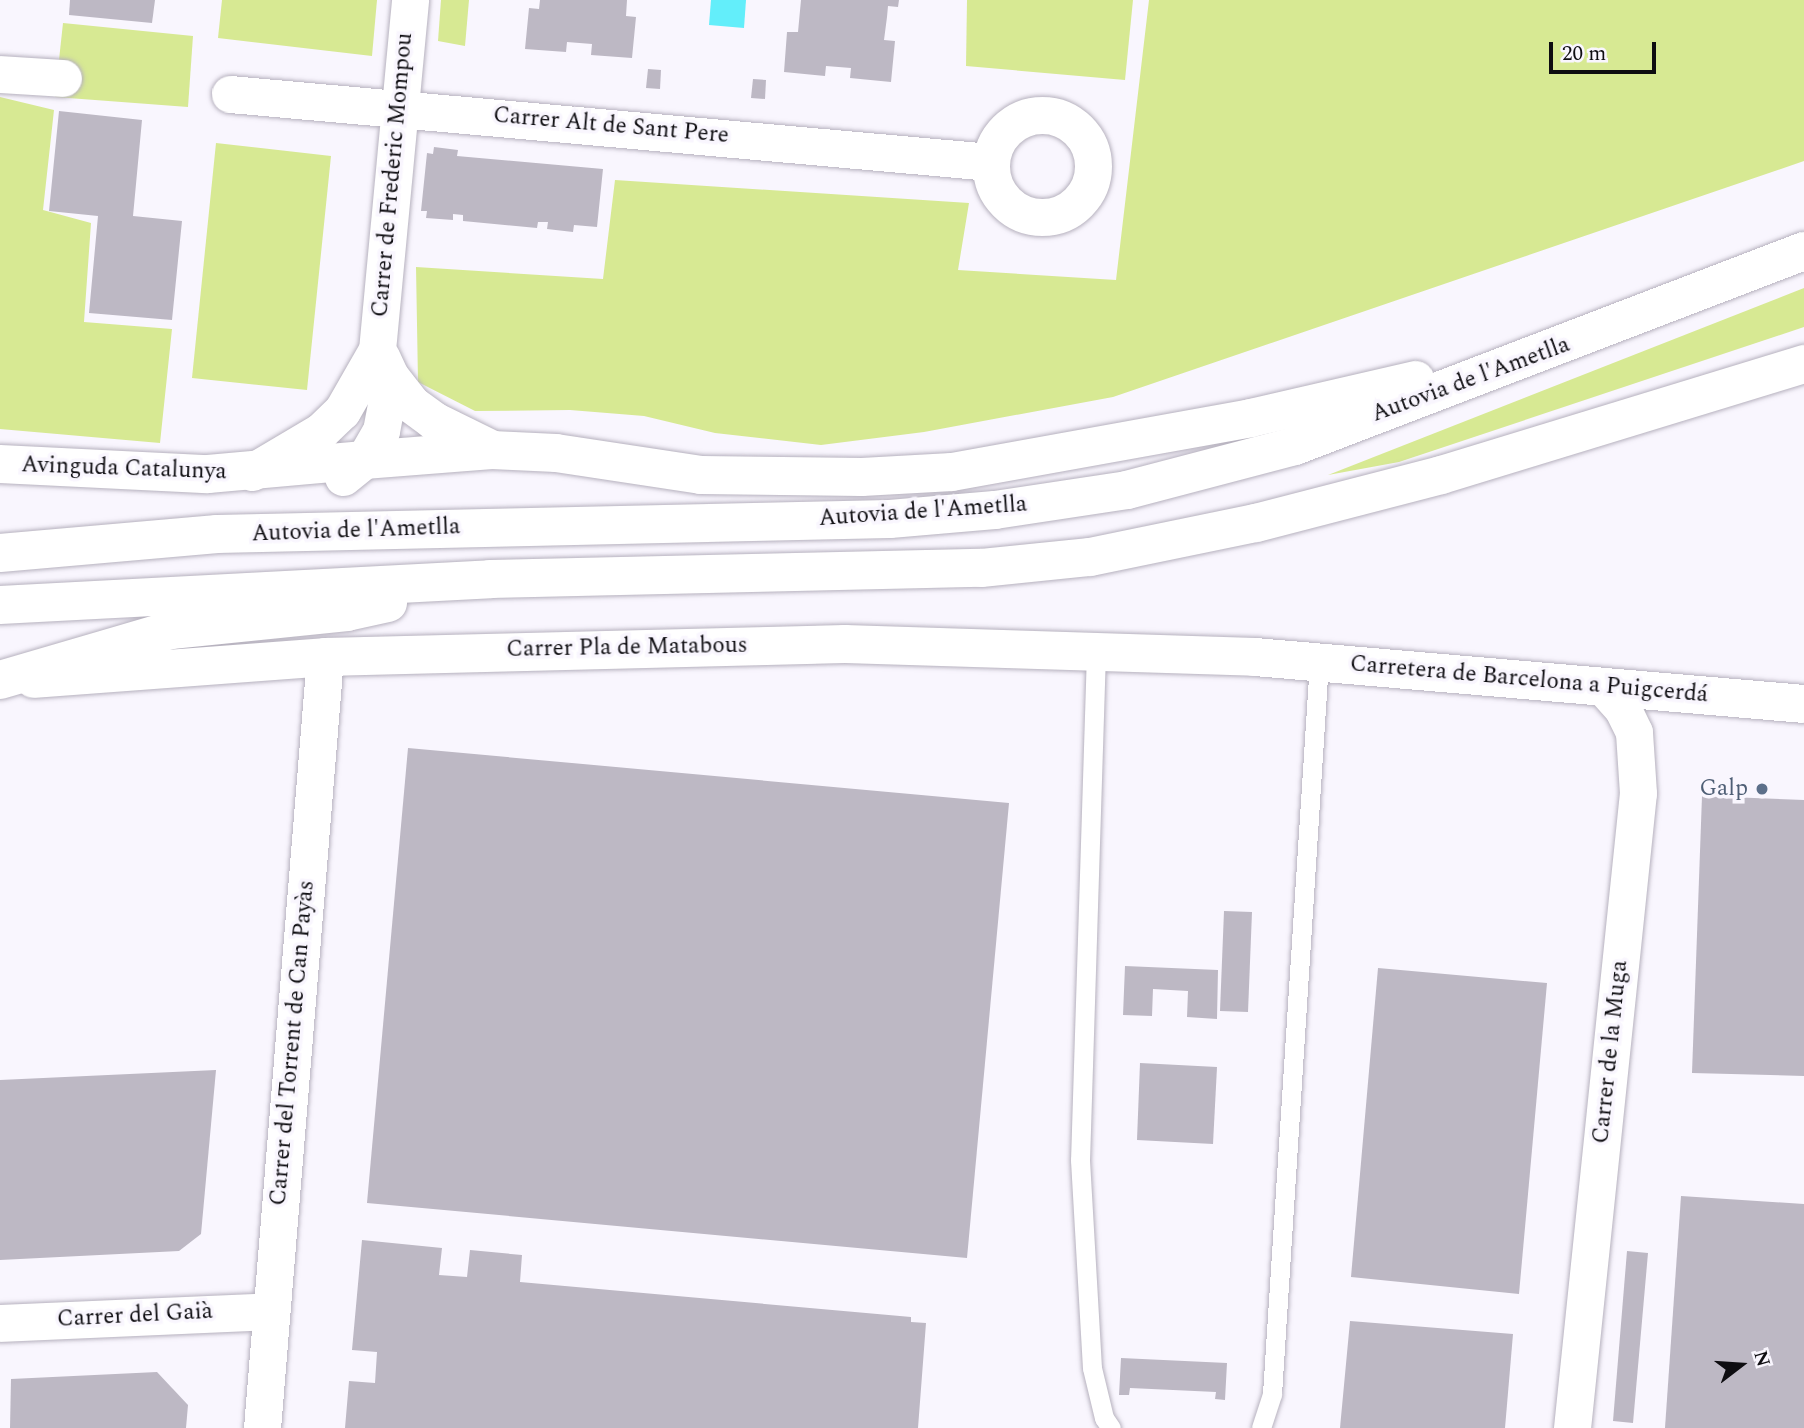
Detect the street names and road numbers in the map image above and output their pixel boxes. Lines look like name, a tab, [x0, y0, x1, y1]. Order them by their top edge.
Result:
street label: Carrer de Frederic Mompou	[367, 32, 419, 318]
street label: Carrer Alt de Sant Pere	[492, 102, 730, 150]
street label: Autovia de l'Ametlla	[1368, 331, 1574, 429]
street label: Avinguda Catalunya	[21, 452, 227, 486]
street label: Autovia de l'Ametlla	[818, 491, 1028, 533]
street label: Autovia de l'Ametlla	[251, 514, 461, 548]
street label: Carrer Pla de Matabous	[506, 632, 748, 664]
street label: Carretera de Barcelona a Puigcerdá	[1349, 651, 1709, 709]
street label: Carrer del Torrent de Can Payàs	[265, 879, 321, 1207]
street label: Carrer de la Muga	[1588, 959, 1634, 1145]
street label: Carrer del Gaià	[56, 1298, 214, 1334]

